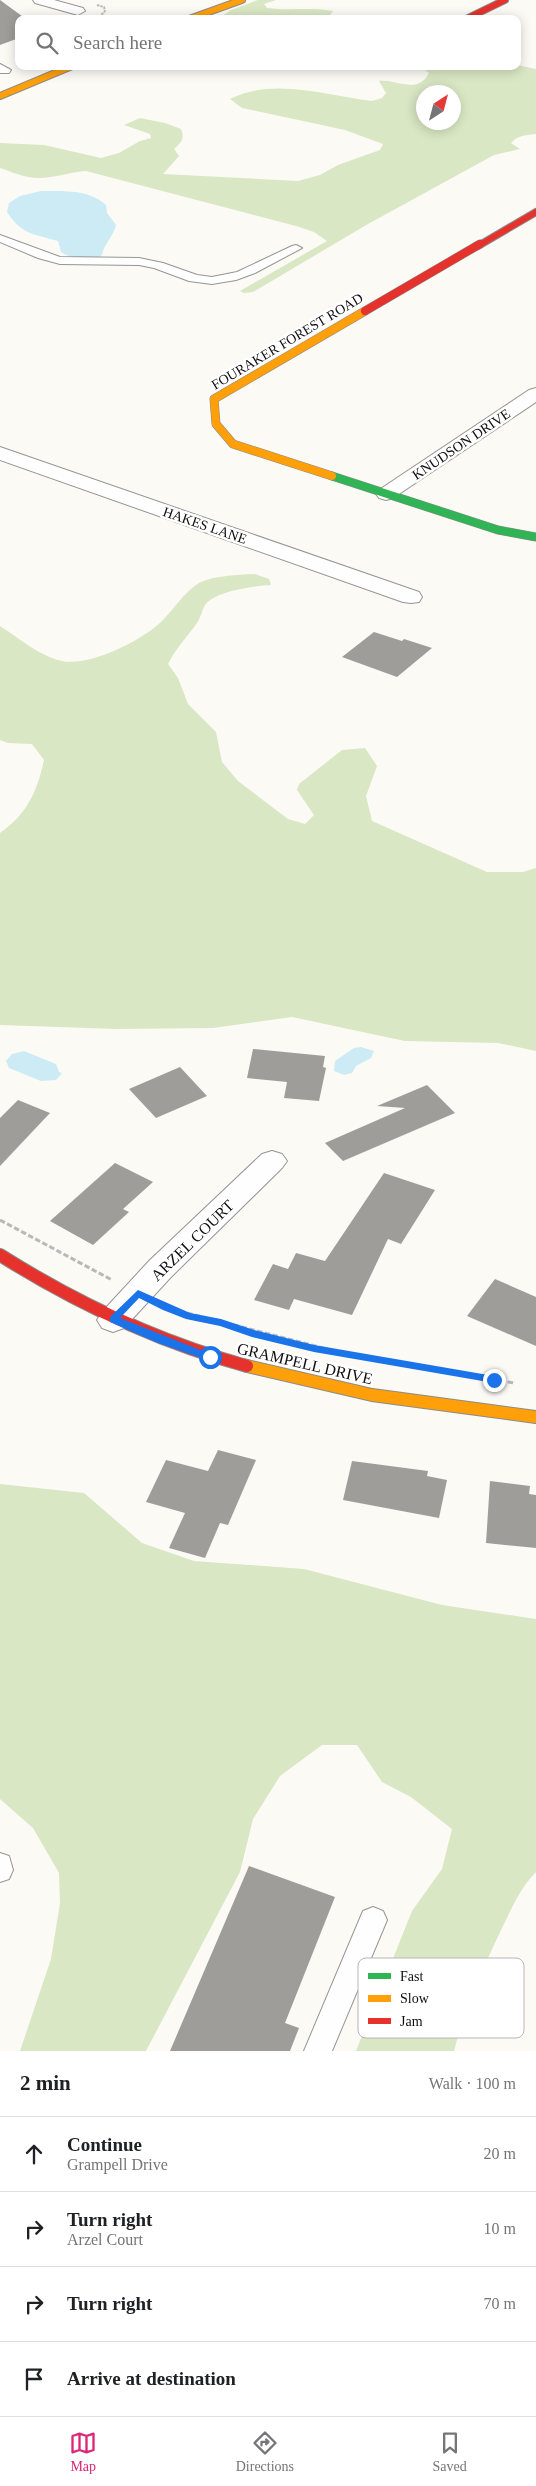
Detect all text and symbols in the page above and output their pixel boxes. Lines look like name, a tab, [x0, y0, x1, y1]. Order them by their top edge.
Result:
search box	[15, 15, 521, 70]
icon: search	[33, 29, 61, 57]
text: Search here	[73, 32, 162, 53]
north arrow	[416, 85, 461, 130]
street label: FOURAKER FOREST ROAD	[209, 290, 366, 393]
street label: KNUDSON DRIVE	[410, 406, 513, 483]
street label: HAKES LANE	[161, 504, 249, 547]
street label: ARZEL COURT	[148, 1197, 237, 1284]
street label: GRAMPELL DRIVE	[235, 1340, 374, 1387]
route start	[199, 1346, 222, 1369]
route end	[483, 1369, 506, 1392]
legend	[358, 1958, 524, 2038]
text: Fast	[400, 1969, 423, 1984]
text: Slow	[400, 1991, 430, 2006]
text: Jam	[400, 2014, 423, 2029]
text: 2 min	[20, 2071, 71, 2095]
text: Walk · 100 m	[429, 2075, 516, 2092]
text: Continue	[67, 2134, 142, 2155]
icon: ahead	[20, 2140, 48, 2168]
text: 20 m	[484, 2145, 516, 2162]
text: Grampell Drive	[67, 2156, 168, 2173]
text: Turn right	[67, 2209, 152, 2230]
icon: right	[20, 2215, 48, 2243]
text: 10 m	[484, 2220, 516, 2237]
text: Arzel Court	[67, 2231, 143, 2248]
icon: right	[20, 2290, 48, 2318]
text: Turn right	[67, 2293, 152, 2314]
text: 70 m	[484, 2295, 516, 2312]
icon: arrive	[20, 2365, 48, 2393]
text: Arrive at destination	[67, 2368, 236, 2389]
tab: Map	[69, 2429, 97, 2475]
tab: Directions	[236, 2429, 294, 2475]
tab: Saved	[433, 2429, 467, 2475]

